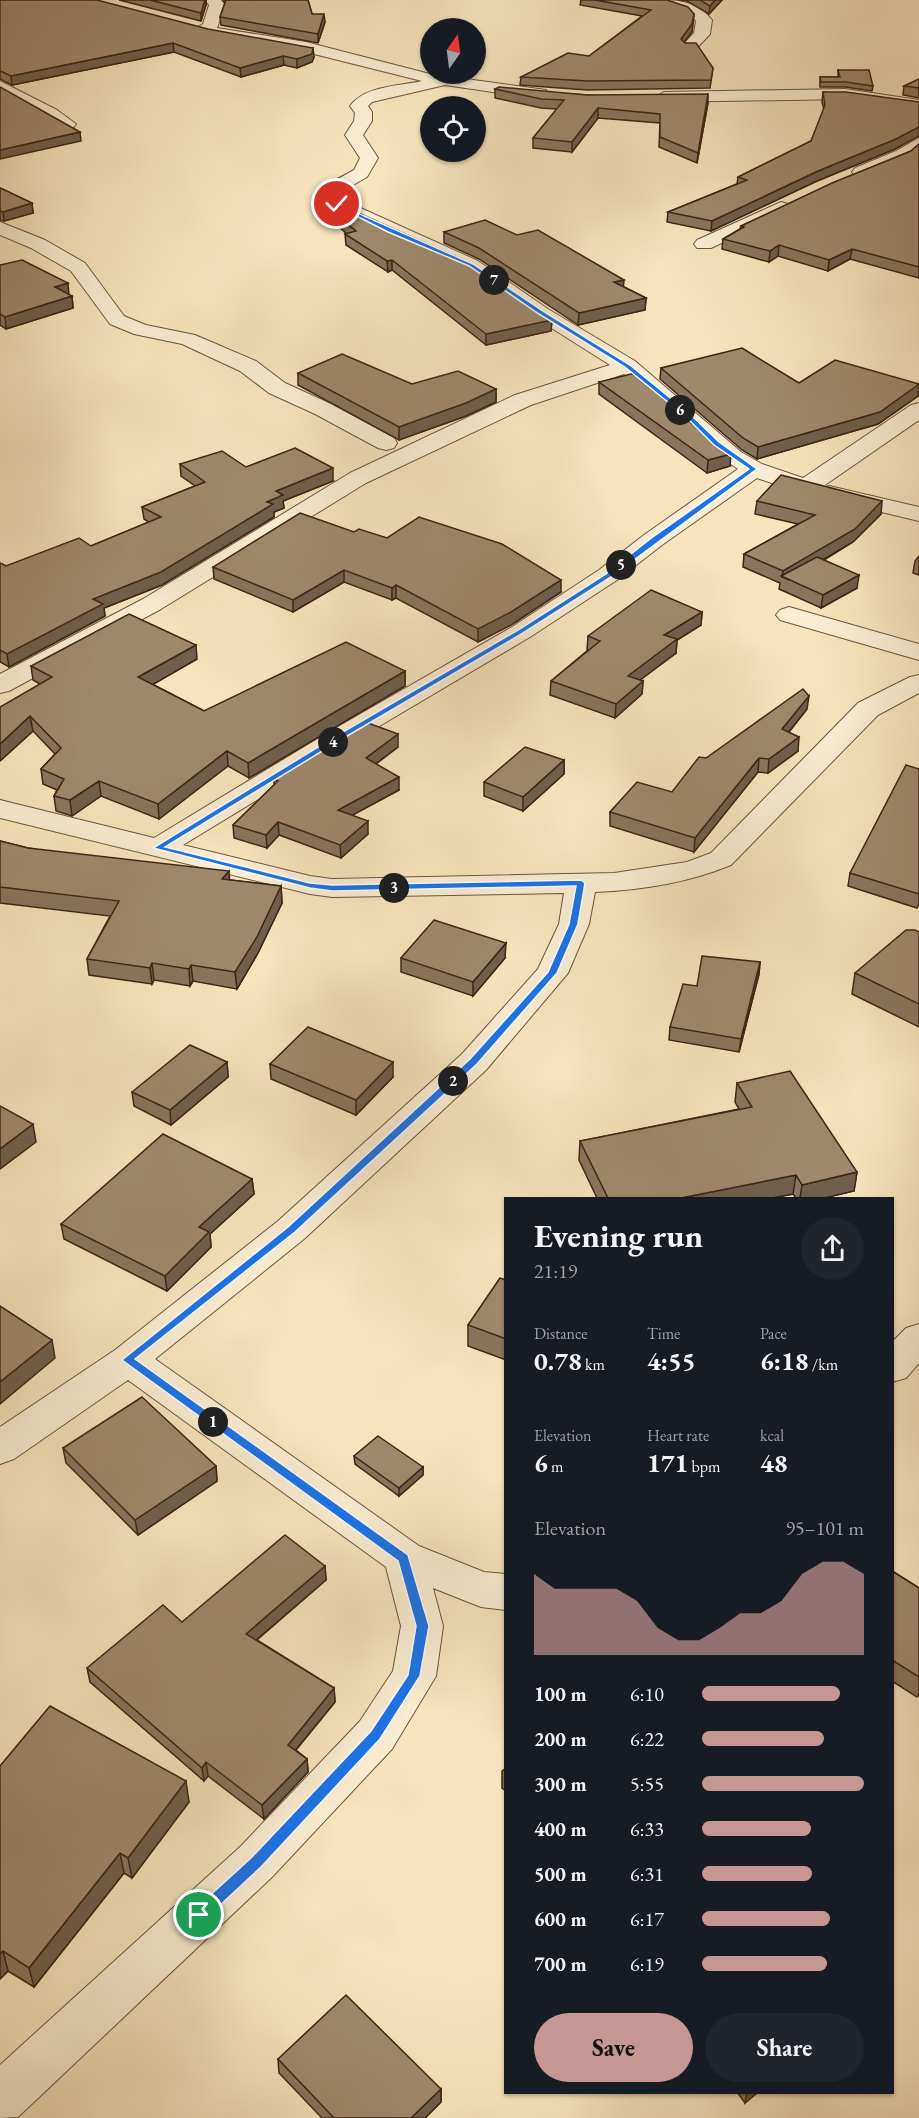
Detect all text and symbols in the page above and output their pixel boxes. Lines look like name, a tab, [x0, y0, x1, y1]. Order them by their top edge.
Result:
north arrow	[420, 18, 486, 84]
map controls	[420, 18, 486, 162]
button: locate	[420, 96, 486, 162]
pin	[311, 178, 362, 229]
icon: check	[320, 187, 353, 220]
pin: 7	[479, 265, 509, 295]
text: 7	[490, 269, 498, 290]
pin: 6	[665, 395, 695, 425]
text: 6	[676, 399, 684, 420]
pin: 5	[606, 550, 636, 580]
text: 5	[617, 554, 625, 575]
pin: 4	[318, 727, 348, 757]
text: 4	[329, 731, 337, 752]
pin: 3	[379, 873, 409, 903]
text: 3	[390, 877, 398, 898]
pin: 2	[438, 1066, 468, 1096]
text: 2	[449, 1070, 457, 1091]
text: Evening run	[534, 1214, 703, 1257]
button: share	[801, 1217, 864, 1280]
text: 21:19	[534, 1258, 577, 1284]
text: Distance	[534, 1323, 587, 1344]
text: Time	[647, 1323, 680, 1344]
text: Pace	[760, 1323, 787, 1344]
text: 0.78	[534, 1344, 582, 1378]
text: 4:55	[647, 1344, 696, 1378]
text: 6:18	[760, 1344, 809, 1378]
text: km	[582, 1354, 605, 1375]
text: /km	[809, 1354, 838, 1375]
pin: 1	[198, 1407, 228, 1437]
text: 1	[209, 1411, 217, 1432]
text: Elevation	[534, 1425, 592, 1446]
text: Heart rate	[647, 1425, 709, 1446]
text: kcal	[760, 1425, 784, 1446]
text: 6	[534, 1446, 548, 1480]
text: 171	[647, 1446, 688, 1480]
text: 48	[760, 1446, 788, 1480]
text: m	[548, 1456, 563, 1477]
text: bpm	[688, 1456, 720, 1477]
text: Elevation	[534, 1515, 606, 1541]
text: 95–101 m	[785, 1515, 864, 1541]
text: 100 m	[534, 1681, 587, 1707]
text: 6:10	[630, 1681, 664, 1707]
text: 200 m	[534, 1726, 587, 1752]
text: 6:22	[630, 1726, 664, 1752]
text: 300 m	[534, 1771, 587, 1797]
text: 5:55	[630, 1771, 664, 1797]
text: 400 m	[534, 1816, 587, 1842]
text: 6:33	[630, 1816, 664, 1842]
text: 500 m	[534, 1861, 587, 1887]
text: 6:31	[630, 1861, 664, 1887]
pin	[173, 1889, 224, 1940]
icon: arrive	[182, 1898, 215, 1931]
text: 600 m	[534, 1906, 587, 1932]
text: 6:17	[630, 1906, 664, 1932]
text: 700 m	[534, 1951, 587, 1977]
text: 6:19	[630, 1951, 664, 1977]
button: Save	[534, 2013, 693, 2082]
button: Share	[705, 2013, 864, 2082]

